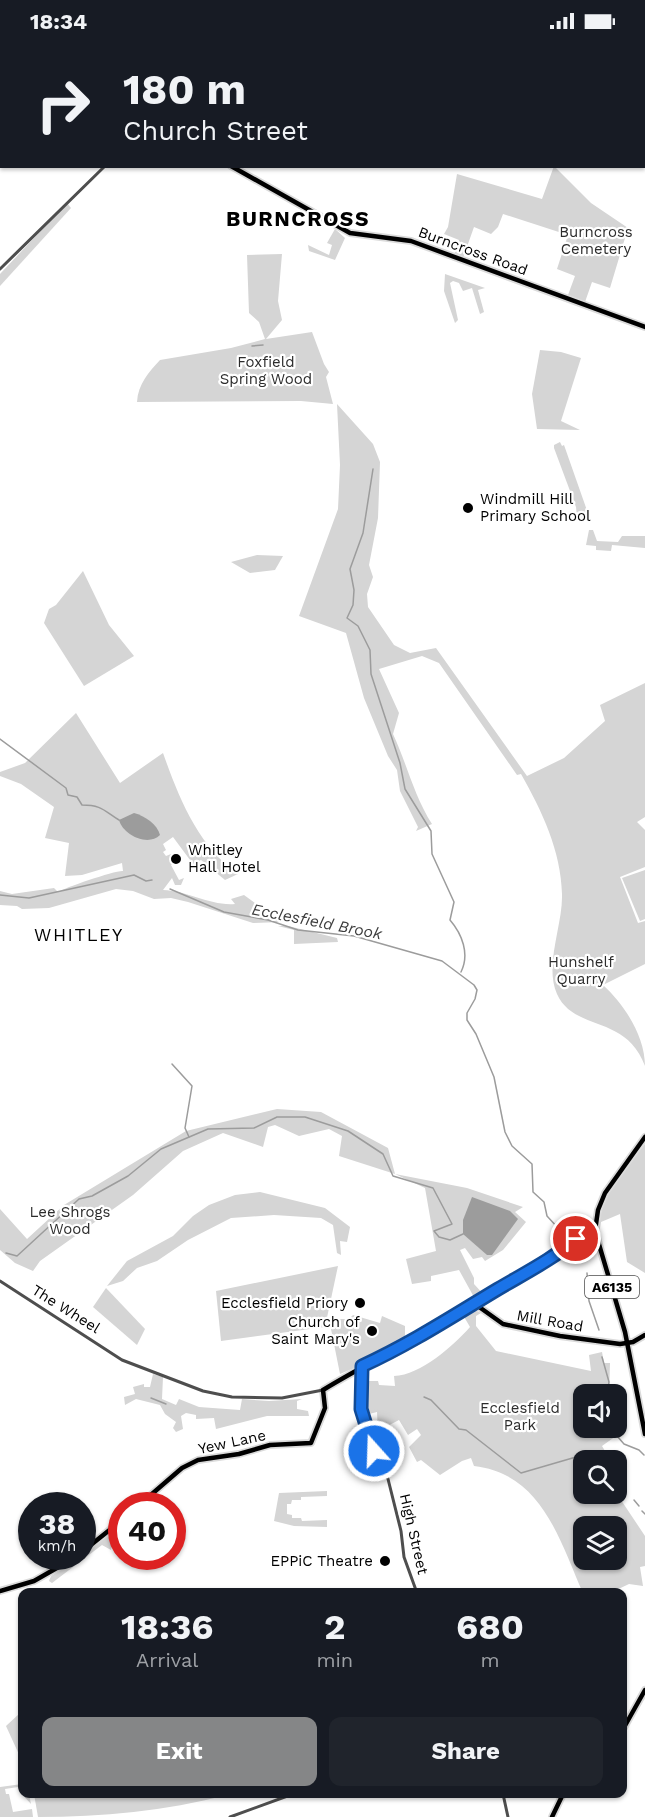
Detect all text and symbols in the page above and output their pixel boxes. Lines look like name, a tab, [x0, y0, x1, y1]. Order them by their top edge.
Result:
text: 18:34	[30, 9, 87, 34]
text: 180 m	[123, 65, 246, 114]
icon: right	[24, 66, 102, 144]
text: Church Street	[123, 115, 308, 147]
district label: BURNCROSS	[226, 206, 370, 231]
street label: Burncross Road	[416, 223, 530, 279]
park label: Burncross Cemetery	[559, 223, 633, 258]
park label: Foxfield Spring Wood	[220, 353, 312, 388]
place label: Windmill Hill Primary School	[480, 490, 591, 525]
marker: Windmill Hill Primary School	[461, 501, 475, 515]
place label: Whitley Hall Hotel	[188, 841, 261, 876]
marker: Whitley Hall Hotel	[169, 852, 183, 866]
water label: Ecclesfield Brook	[250, 900, 385, 944]
district label: WHITLEY	[34, 924, 124, 945]
park label: Hunshelf Quarry	[548, 953, 614, 988]
park label: Lee Shrogs Wood	[30, 1203, 111, 1238]
pin	[550, 1213, 601, 1264]
icon: arrive	[559, 1222, 592, 1255]
road number: A6135	[585, 1276, 639, 1298]
street label: The Wheel	[29, 1281, 104, 1337]
place label: Ecclesfield Priory	[221, 1294, 348, 1312]
marker: Ecclesfield Priory	[353, 1296, 367, 1310]
street label: Mill Road	[515, 1306, 585, 1336]
place label: Church of Saint Mary's	[271, 1313, 360, 1348]
marker: Church of Saint Mary's	[365, 1324, 379, 1338]
map controls	[573, 1384, 627, 1570]
button: sound	[573, 1384, 627, 1438]
park label: Ecclesfield Park	[480, 1399, 560, 1434]
position arrow	[342, 1419, 406, 1483]
street label: Yew Lane	[197, 1426, 267, 1458]
button: search	[573, 1450, 627, 1504]
speed limit sign: 40	[108, 1492, 186, 1570]
street label: High Street	[396, 1492, 432, 1577]
text: 38	[39, 1506, 75, 1541]
button: layers	[573, 1516, 627, 1570]
text: km/h	[38, 1537, 76, 1555]
place label: EPPiC Theatre	[270, 1552, 373, 1570]
marker: EPPiC Theatre	[378, 1554, 392, 1568]
text: 18:36	[121, 1606, 213, 1648]
text: 2	[324, 1606, 346, 1648]
text: 680	[456, 1606, 524, 1648]
text: Arrival	[136, 1648, 198, 1672]
text: min	[316, 1648, 353, 1672]
text: m	[481, 1648, 500, 1672]
button: Exit	[42, 1717, 317, 1786]
button: Share	[329, 1717, 603, 1786]

